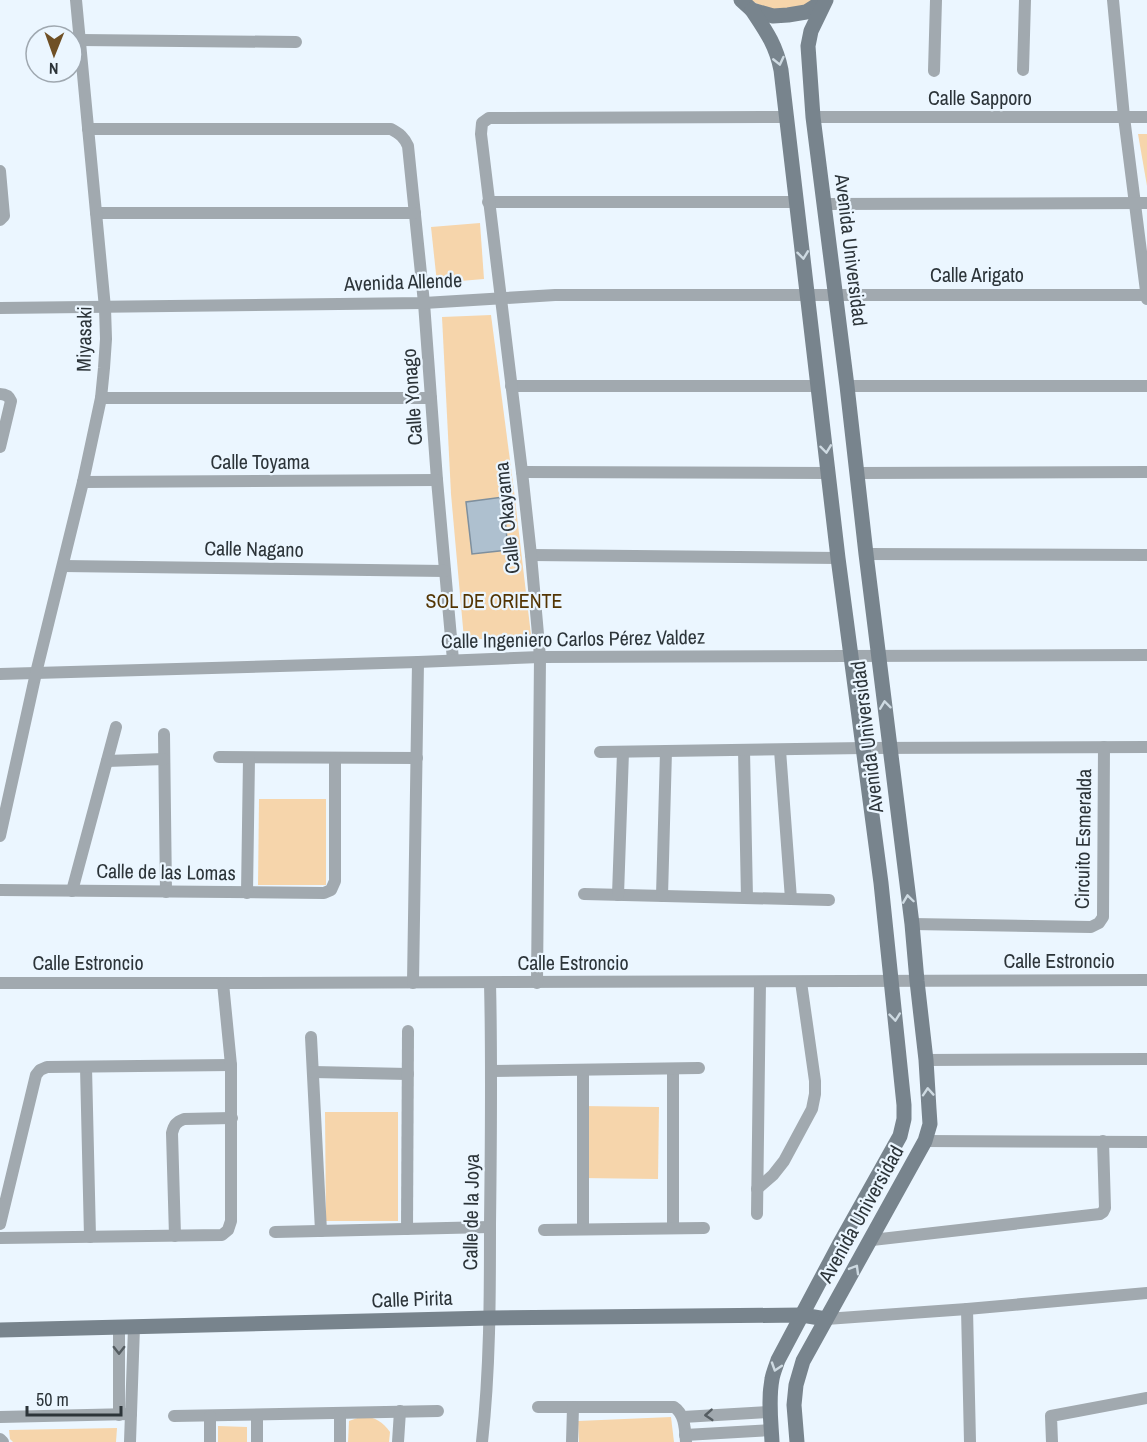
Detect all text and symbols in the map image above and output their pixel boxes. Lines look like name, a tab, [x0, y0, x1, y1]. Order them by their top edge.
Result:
north arrow	[24, 24, 84, 84]
one-way arrow	[772, 56, 785, 66]
text: N	[49, 58, 59, 80]
street label: Calle Sapporo	[928, 84, 1032, 111]
street label: Avenida Universidad	[829, 171, 874, 327]
one-way arrow	[796, 250, 809, 259]
street label: Calle Arigato	[930, 261, 1024, 288]
street label: Avenida Allende	[342, 266, 463, 297]
street label: Miyasaki	[69, 306, 98, 372]
street label: Calle Yonago	[395, 348, 428, 446]
one-way arrow	[819, 444, 831, 453]
street label: Calle Toyama	[210, 448, 310, 475]
street label: Calle Okayama	[487, 461, 526, 575]
street label: Calle Nagano	[204, 534, 304, 563]
park label: SOL DE ORIENTE	[425, 587, 563, 614]
street label: Calle Ingeniero Carlos Pérez Valdez	[441, 623, 705, 654]
street label: Avenida Universidad	[844, 660, 889, 816]
one-way arrow	[879, 700, 891, 710]
street label: Circuito Esmeralda	[1068, 769, 1097, 909]
street label: Calle de las Lomas	[96, 857, 236, 886]
one-way arrow	[903, 894, 915, 903]
street label: Calle Estroncio	[1003, 947, 1115, 974]
street label: Calle Estroncio	[32, 949, 144, 976]
street label: Calle Estroncio	[517, 949, 629, 976]
one-way arrow	[888, 1013, 900, 1022]
one-way arrow	[922, 1088, 935, 1097]
street label: Avenida Universidad	[811, 1140, 909, 1288]
street label: Calle de la Joya	[456, 1153, 485, 1271]
one-way arrow	[848, 1265, 859, 1275]
street label: Calle Pirita	[371, 1284, 453, 1313]
one-way arrow	[113, 1346, 125, 1355]
one-way arrow	[771, 1361, 783, 1372]
scale bar	[27, 1379, 122, 1417]
text: 50 m	[36, 1387, 69, 1412]
one-way arrow	[704, 1409, 713, 1422]

